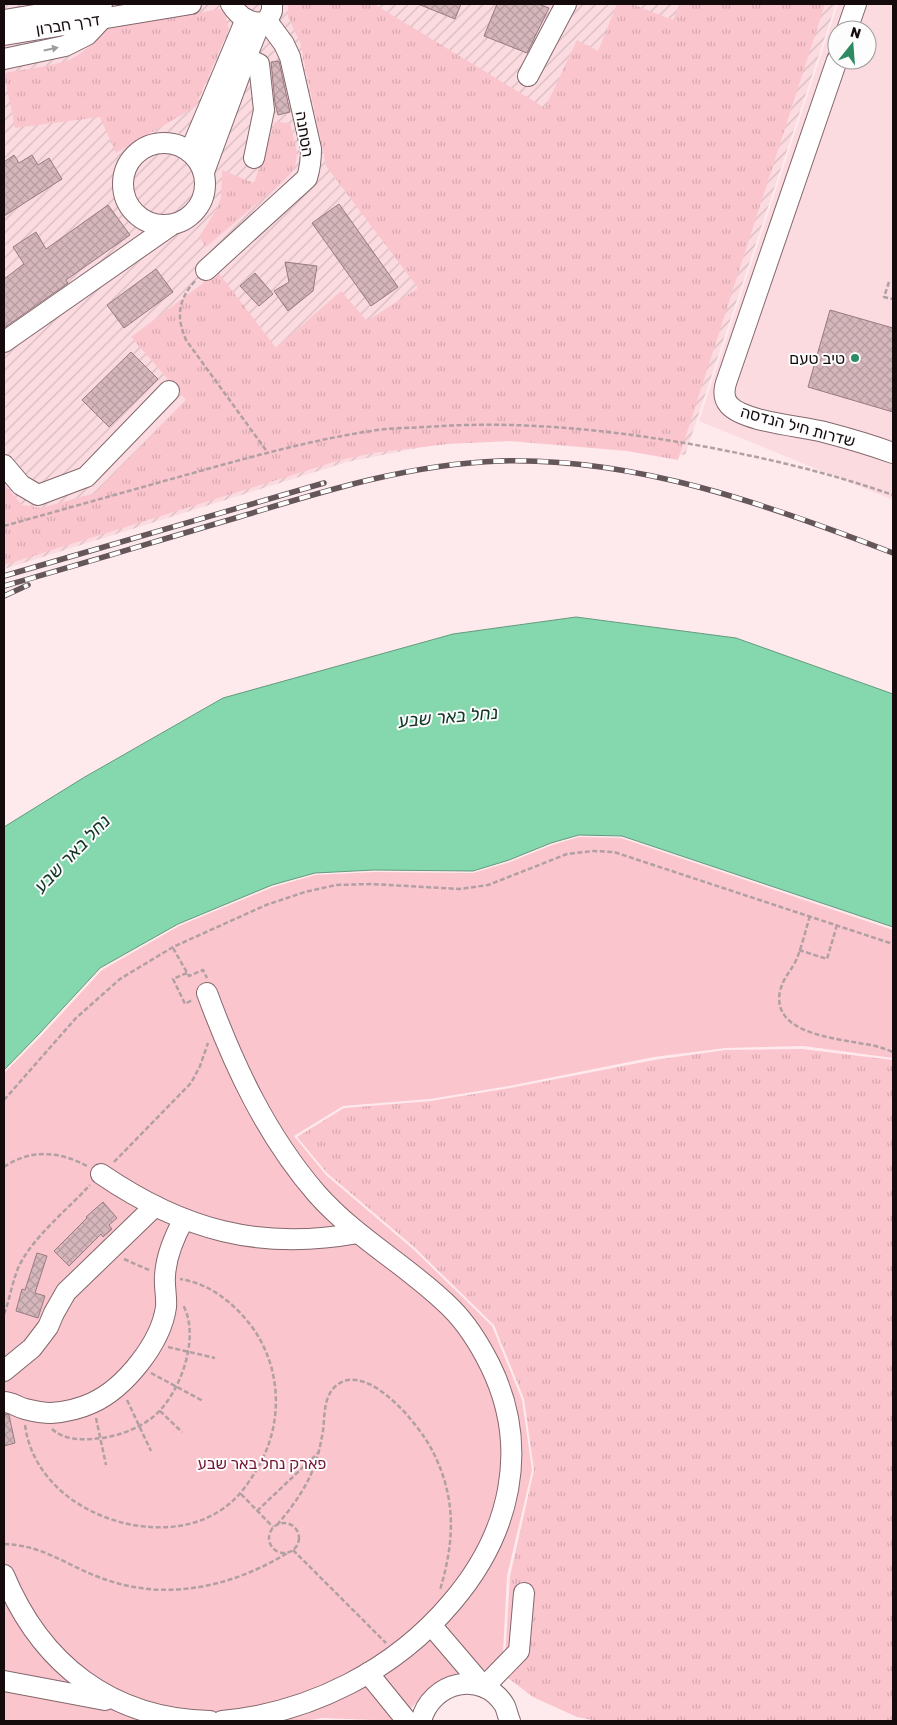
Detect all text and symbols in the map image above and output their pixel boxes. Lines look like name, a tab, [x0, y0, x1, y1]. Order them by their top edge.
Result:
street label: דרך חברון	[35, 10, 102, 39]
north arrow	[827, 20, 877, 70]
text: N	[848, 23, 863, 43]
one-way arrow	[44, 45, 59, 53]
street label: הטחנה	[291, 110, 318, 158]
place label: טיב טעם	[789, 349, 845, 368]
marker: טיב טעם	[849, 352, 861, 364]
street label: שדרות חיל הנדסה	[738, 402, 857, 451]
water label: נחל באר שבע	[396, 702, 499, 732]
water label: נחל באר שבע	[29, 810, 115, 898]
park label: פארק נחל באר שבע	[198, 1454, 326, 1473]

